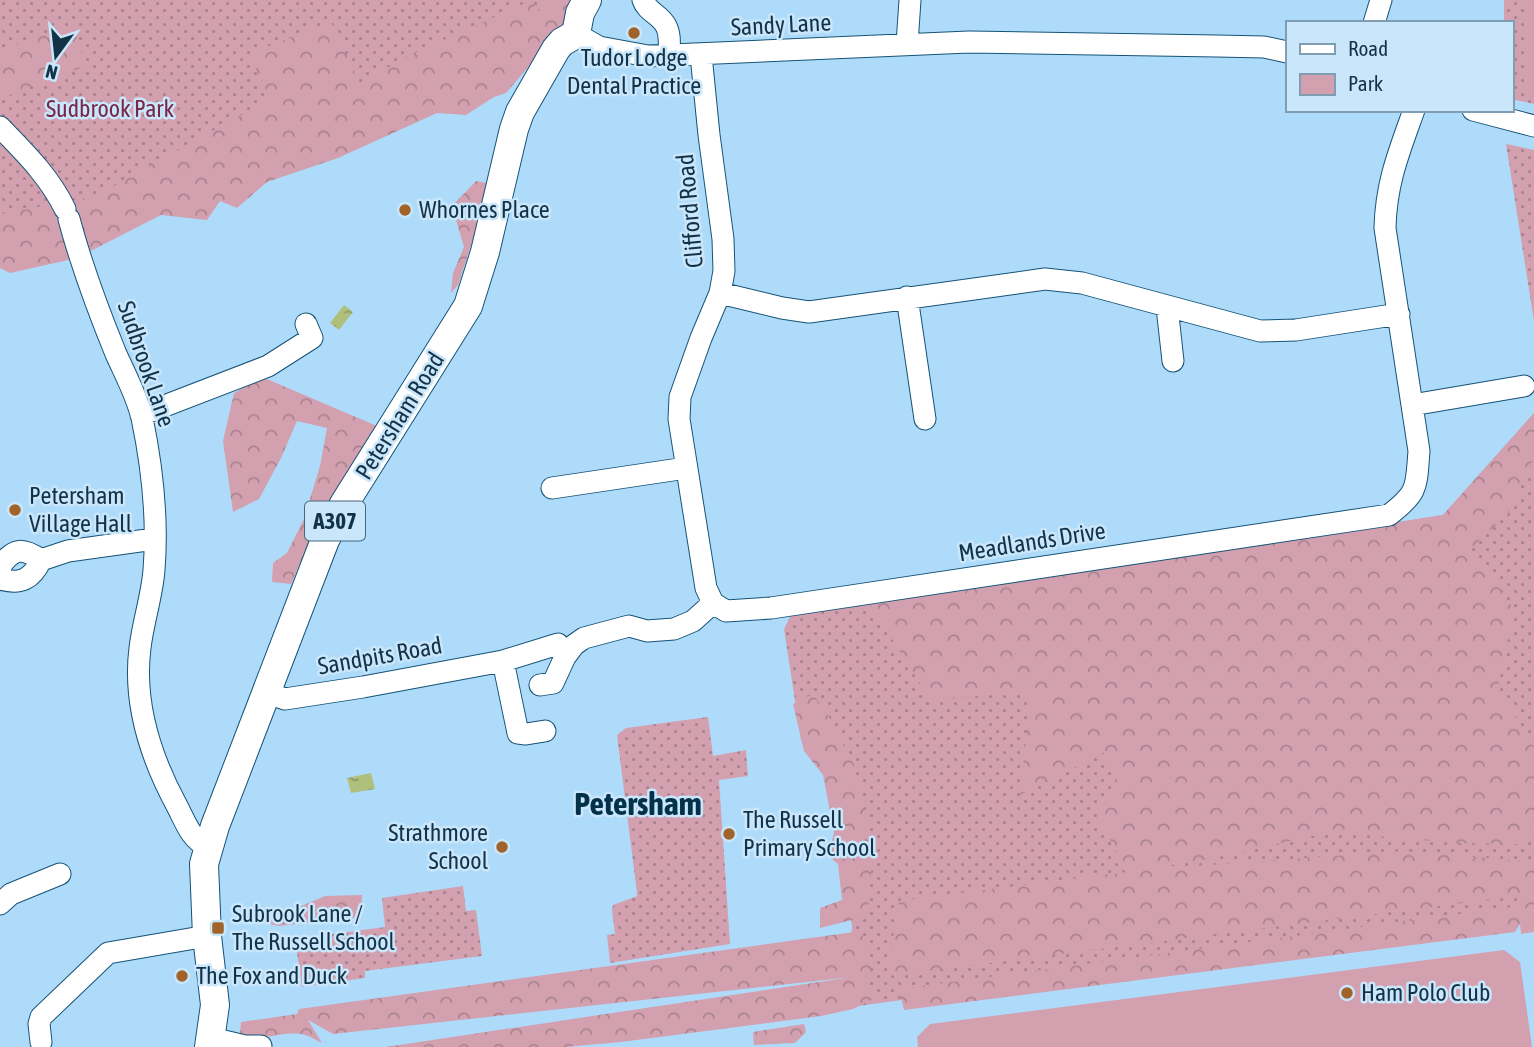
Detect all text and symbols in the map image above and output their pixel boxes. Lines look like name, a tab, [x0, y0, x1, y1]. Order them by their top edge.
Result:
street label: Sandy Lane	[730, 8, 832, 41]
north arrow	[21, 21, 91, 91]
legend	[1286, 21, 1513, 112]
marker: Tudor Lodge Dental Practice	[626, 25, 642, 41]
text: Road	[1348, 36, 1388, 60]
place label: Tudor Lodge Dental Practice	[567, 44, 701, 99]
text: N	[43, 60, 60, 84]
text: Park	[1348, 71, 1383, 95]
park label: Sudbrook Park	[46, 95, 174, 122]
street label: Clifford Road	[671, 153, 708, 269]
place label: Whornes Place	[419, 196, 550, 223]
marker: Whornes Place	[397, 202, 413, 218]
street label: Sudbrook Lane	[112, 298, 181, 430]
street label: Petersham Road	[350, 347, 449, 484]
place label: Petersham Village Hall	[29, 482, 133, 537]
marker: Petersham Village Hall	[7, 502, 23, 518]
road number: A307	[305, 502, 365, 540]
street label: Meadlands Drive	[957, 517, 1107, 566]
street label: Sandpits Road	[316, 631, 444, 680]
district label: Petersham	[574, 785, 702, 822]
place label: The Russell Primary School	[743, 806, 876, 861]
place label: Strathmore School	[388, 819, 489, 874]
marker: The Russell Primary School	[721, 826, 737, 842]
marker: Strathmore School	[494, 839, 510, 855]
place label: Subrook Lane / The Russell School	[232, 900, 395, 955]
marker: Subrook Lane / The Russell School	[210, 920, 226, 936]
place label: The Fox and Duck	[196, 962, 347, 989]
marker: The Fox and Duck	[174, 968, 190, 984]
place label: Ham Polo Club	[1361, 979, 1490, 1006]
marker: Ham Polo Club	[1339, 985, 1355, 1001]

